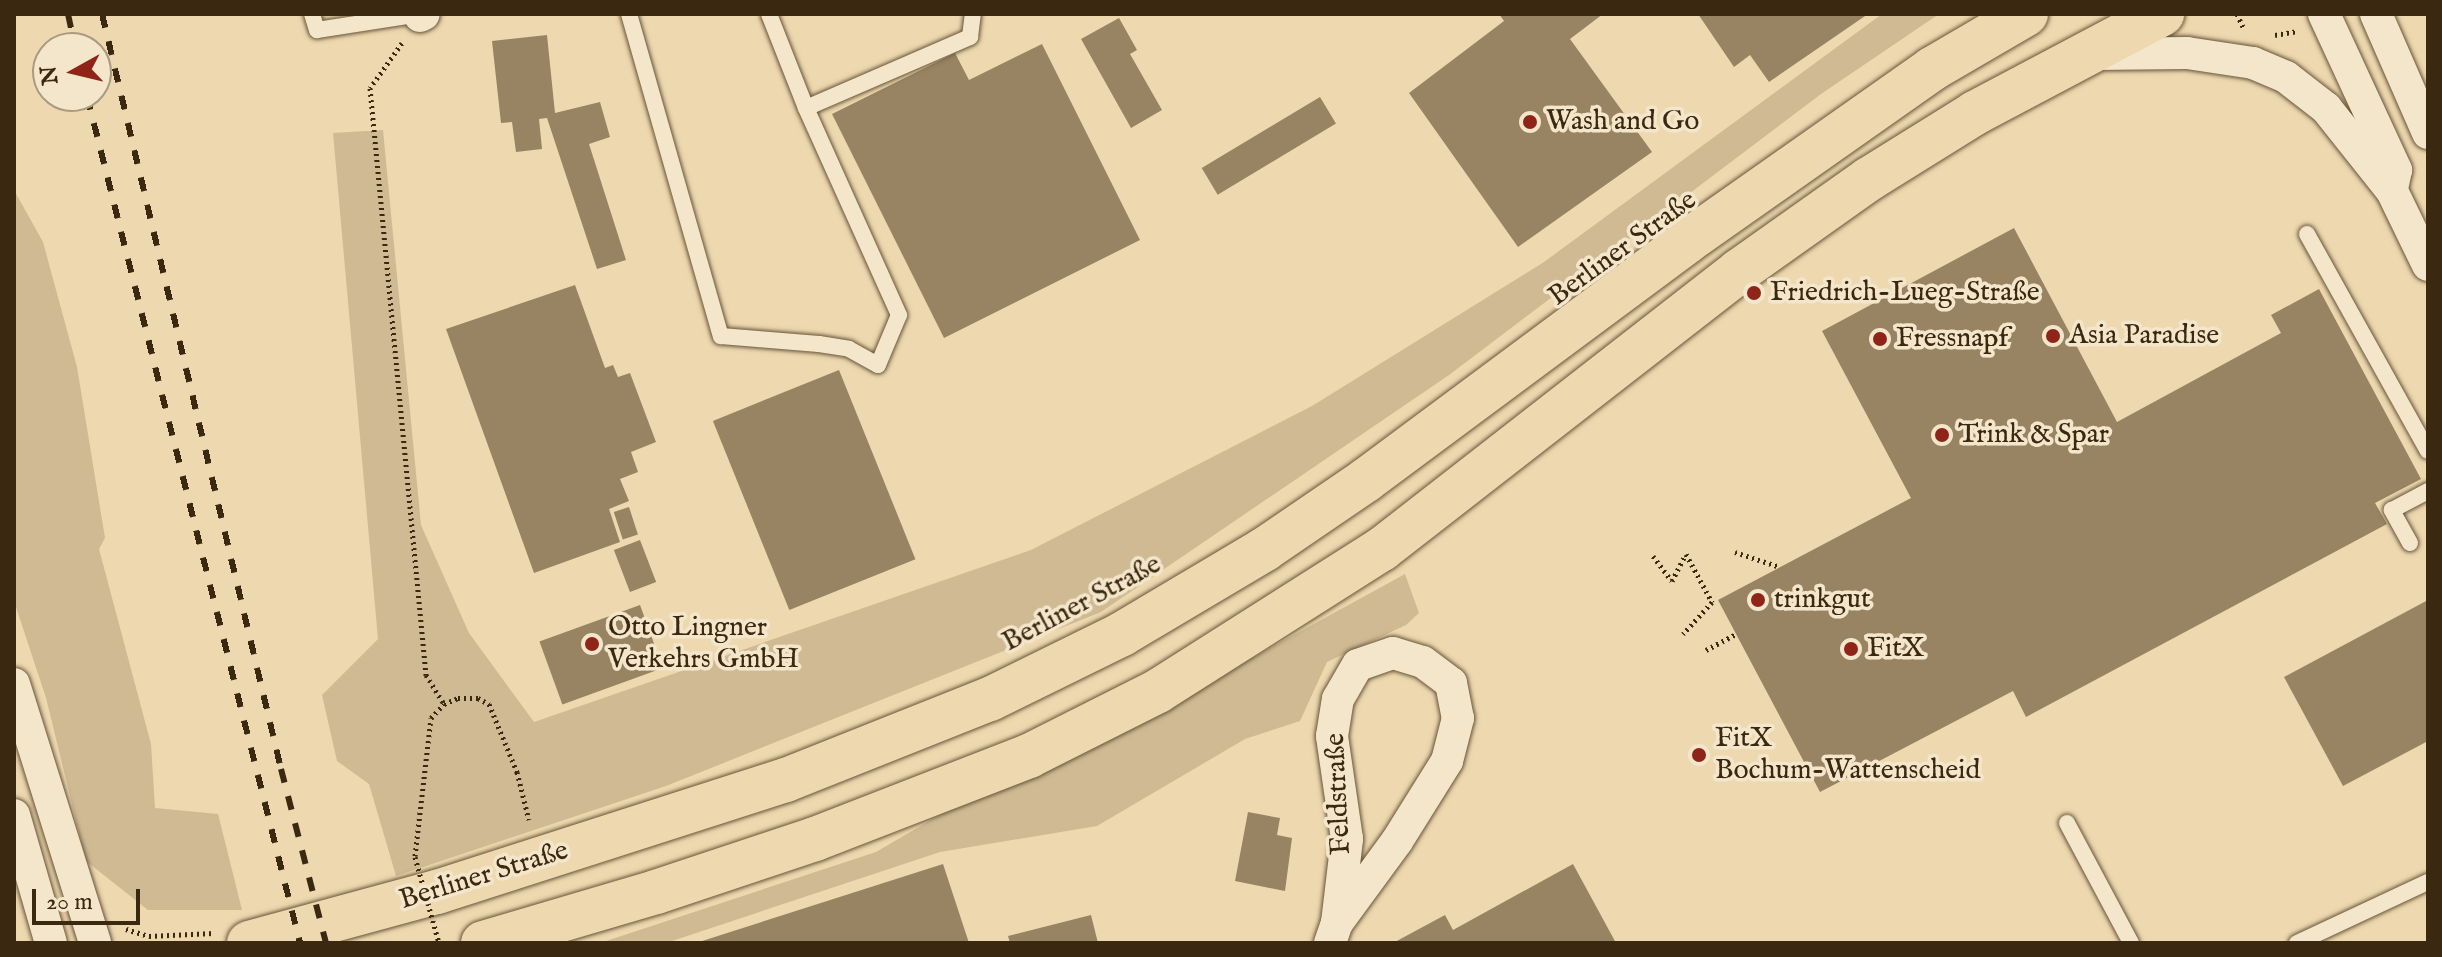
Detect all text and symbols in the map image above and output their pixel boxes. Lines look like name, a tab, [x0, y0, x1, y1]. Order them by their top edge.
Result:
north arrow	[32, 32, 112, 112]
text: N	[35, 64, 65, 86]
place label: Wash and Go	[1546, 105, 1699, 139]
marker: Wash and Go	[1521, 113, 1539, 131]
street label: Berliner Straße	[1542, 184, 1704, 314]
place label: Friedrich-Lueg-Straße	[1770, 276, 2040, 310]
marker: Friedrich-Lueg-Straße	[1745, 284, 1763, 302]
place label: Asia Paradise	[2069, 319, 2219, 353]
place label: Fressnapf	[1896, 322, 2008, 356]
marker: Asia Paradise	[2044, 327, 2062, 345]
marker: Fressnapf	[1871, 330, 1889, 348]
place label: Trink & Spar	[1958, 418, 2109, 452]
marker: Trink & Spar	[1933, 426, 1951, 444]
street label: Berliner Straße	[997, 548, 1167, 660]
place label: trinkgut	[1774, 583, 1871, 617]
marker: trinkgut	[1749, 591, 1767, 609]
place label: Otto Lingner Verkehrs GmbH	[608, 611, 799, 677]
place label: FitX	[1867, 632, 1924, 666]
marker: Otto Lingner Verkehrs GmbH	[583, 635, 601, 653]
marker: FitX	[1842, 640, 1860, 658]
place label: FitX Bochum-Wattenscheid	[1715, 722, 1980, 788]
street label: Feldstraße	[1319, 732, 1359, 856]
marker: FitX Bochum-Wattenscheid	[1690, 746, 1708, 764]
street label: Berliner Straße	[396, 834, 572, 918]
scale bar	[36, 873, 144, 923]
text: 20 m	[46, 887, 93, 918]

